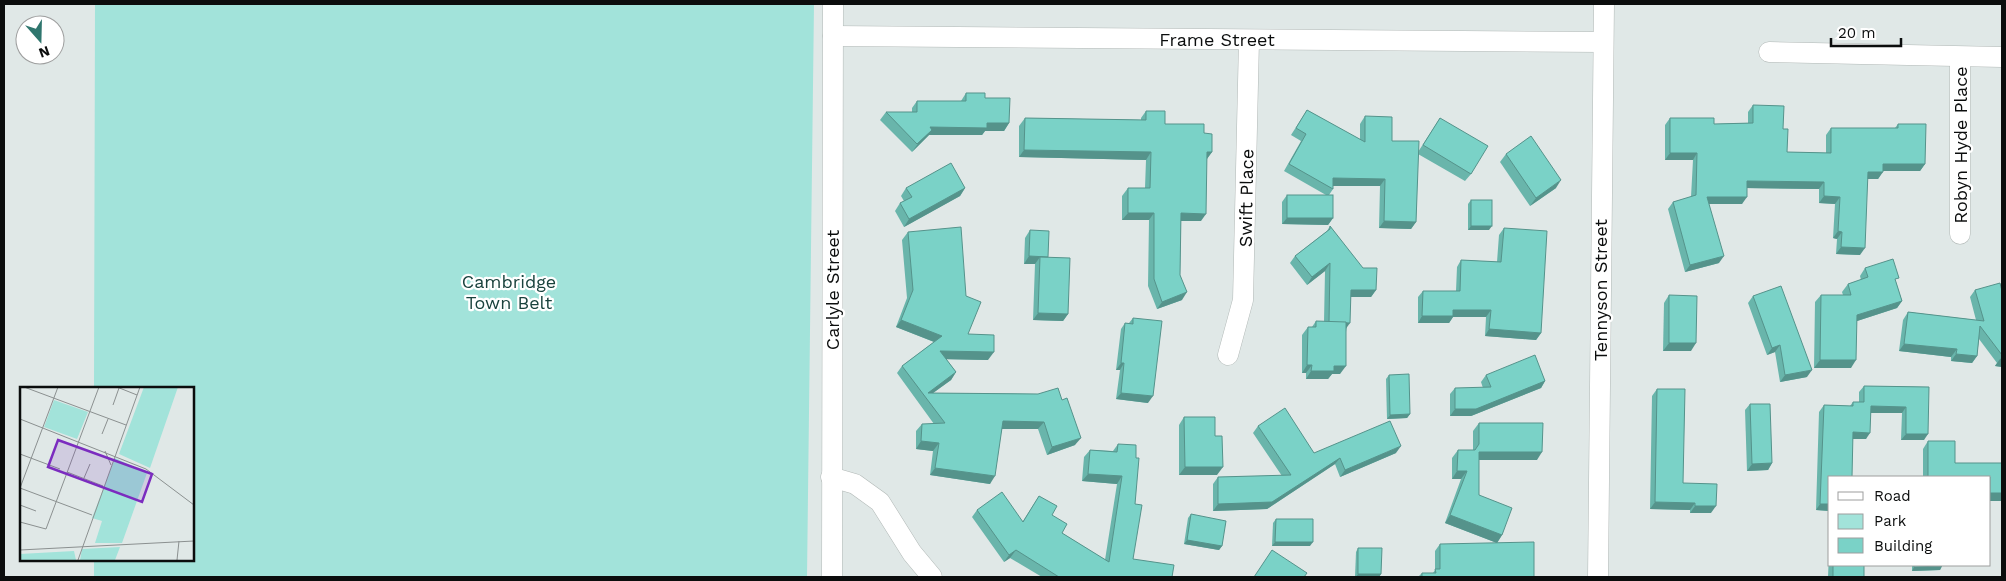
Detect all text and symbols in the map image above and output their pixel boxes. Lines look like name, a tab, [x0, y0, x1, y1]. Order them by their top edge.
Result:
north arrow	[15, 15, 65, 65]
scale bar	[1831, 15, 1901, 47]
text: 20 m	[1838, 24, 1876, 42]
street label: Frame Street	[1159, 29, 1275, 50]
text: N	[37, 43, 52, 62]
street label: Robyn Hyde Place	[1950, 66, 1971, 224]
street label: Swift Place	[1235, 149, 1257, 247]
street label: Tennyson Street	[1590, 218, 1611, 361]
street label: Carlyle Street	[822, 229, 843, 350]
park label: Cambridge Town Belt	[462, 271, 556, 313]
inset map	[20, 387, 194, 561]
legend	[1828, 476, 1991, 566]
text: Road	[1874, 487, 1911, 505]
text: Park	[1874, 512, 1907, 530]
text: Building	[1874, 537, 1932, 555]

